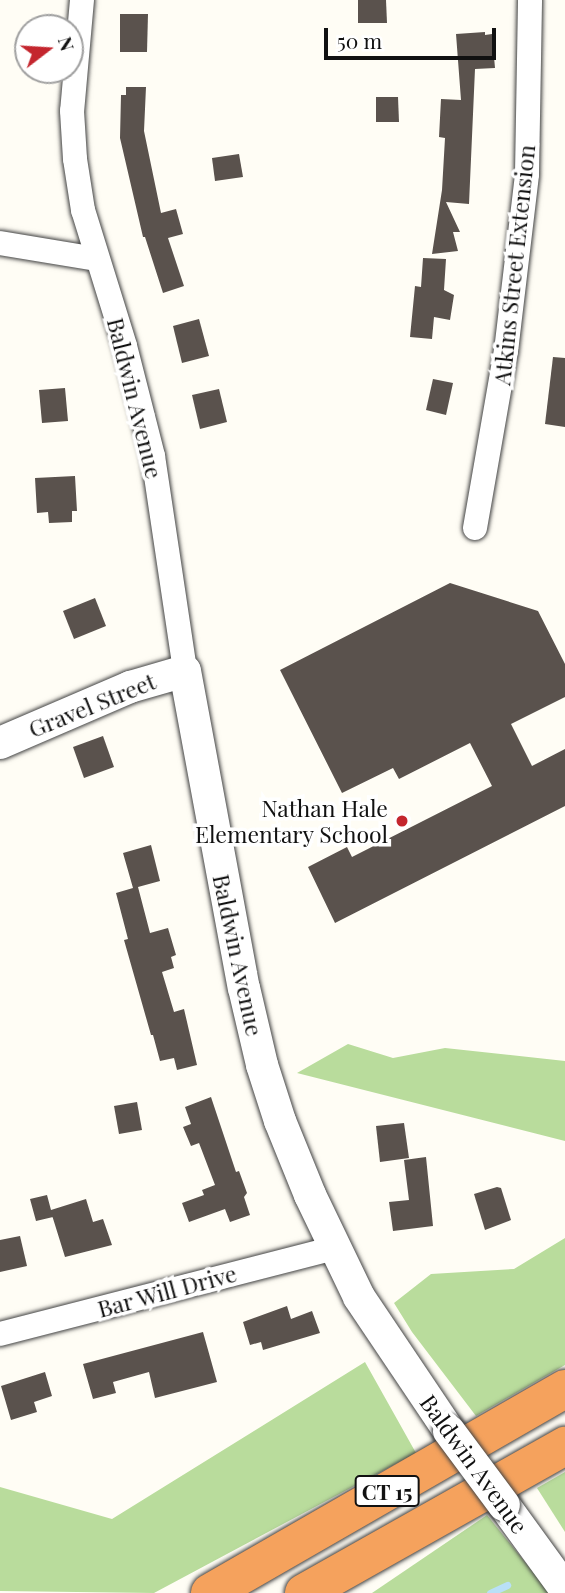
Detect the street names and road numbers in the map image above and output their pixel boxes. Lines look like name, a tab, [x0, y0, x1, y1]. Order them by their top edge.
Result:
street label: Atkins Street Extension	[488, 143, 540, 387]
street label: Baldwin Avenue	[102, 314, 168, 482]
street label: Gravel Street	[24, 667, 160, 743]
street label: Baldwin Avenue	[207, 871, 269, 1039]
street label: Bar Will Drive	[94, 1259, 240, 1323]
street label: Baldwin Avenue	[414, 1389, 534, 1539]
road number: CT 15	[354, 1474, 420, 1508]

